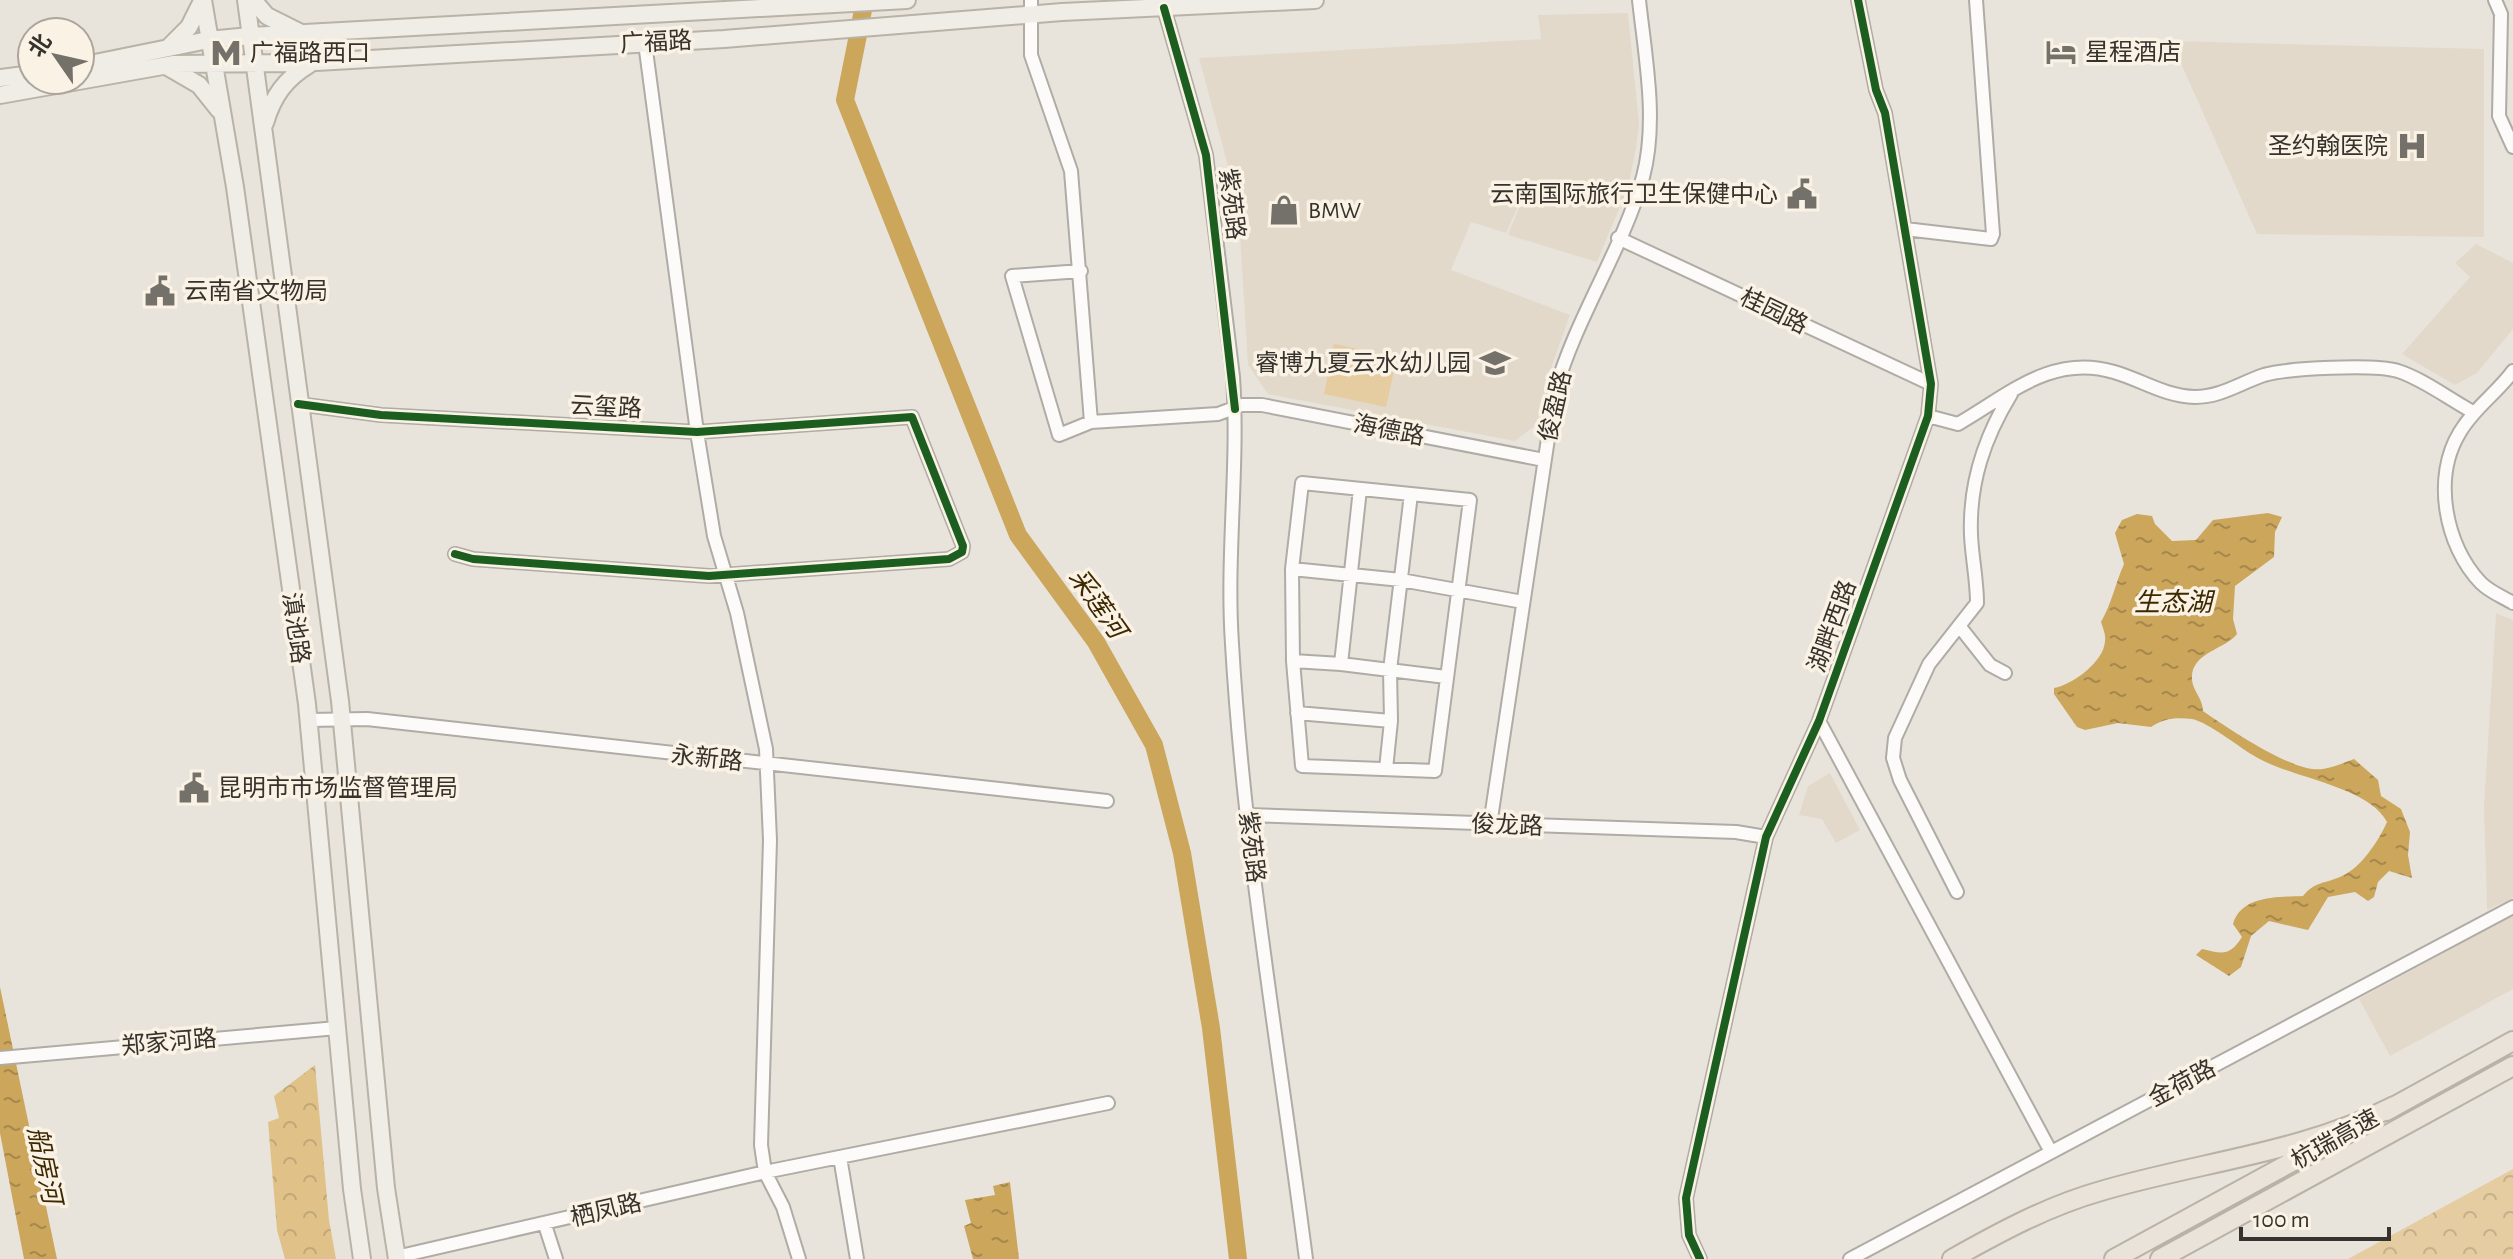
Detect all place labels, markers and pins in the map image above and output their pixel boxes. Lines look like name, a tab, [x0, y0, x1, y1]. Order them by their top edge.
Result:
hotel icon: 星程酒店	[2044, 35, 2078, 69]
metro station icon: 广福路西口	[209, 36, 243, 70]
place label: 广福路西口	[250, 40, 370, 66]
place label: 星程酒店	[2085, 40, 2181, 65]
hospital icon: 圣约翰医院	[2395, 129, 2429, 163]
place label: 圣约翰医院	[2268, 133, 2388, 159]
public building icon: 云南国际旅行卫生保健中心	[1785, 177, 1819, 211]
place label: 云南国际旅行卫生保健中心	[1490, 181, 1778, 207]
shop icon: BMW	[1267, 193, 1301, 227]
place label: BMW	[1308, 199, 1362, 223]
public building icon: 云南省文物局	[143, 274, 177, 308]
place label: 云南省文物局	[184, 278, 328, 304]
school or university icon: 睿博九夏云水幼儿园	[1478, 346, 1512, 380]
place label: 睿博九夏云水幼儿园	[1255, 350, 1471, 376]
public building icon: 昆明市市场监督管理局	[177, 771, 211, 805]
place label: 昆明市市场监督管理局	[218, 775, 458, 801]

